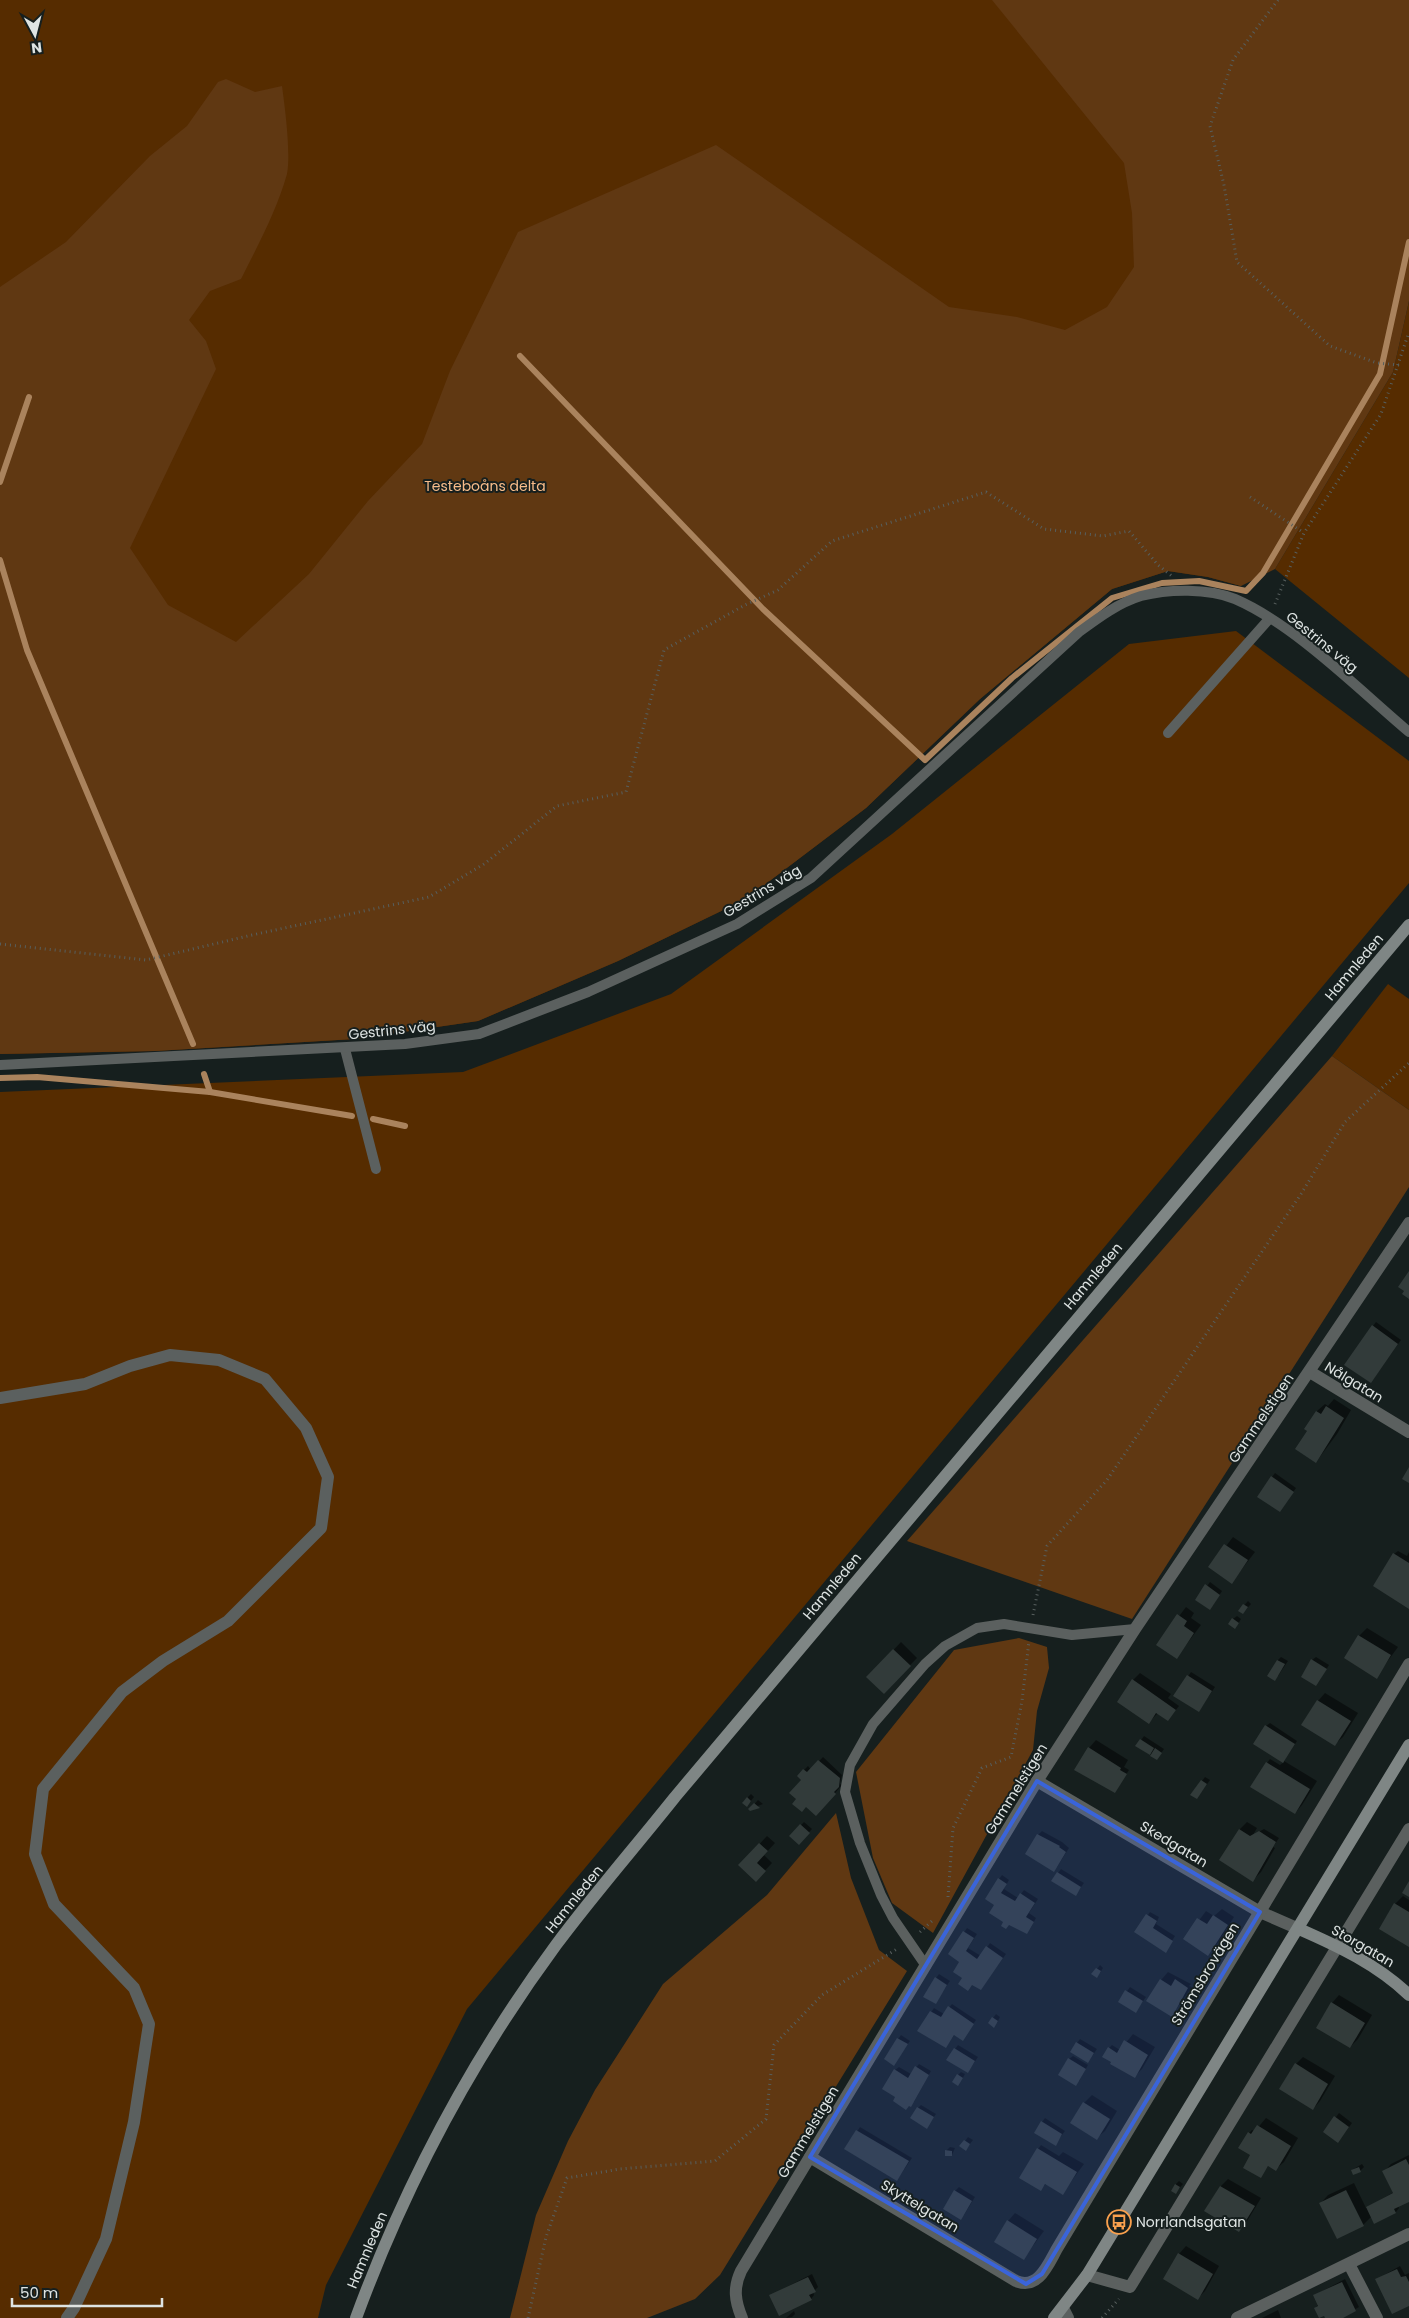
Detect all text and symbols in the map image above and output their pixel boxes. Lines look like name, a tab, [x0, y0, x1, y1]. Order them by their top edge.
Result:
north arrow	[10, 10, 60, 60]
text: N	[30, 37, 43, 58]
park label: Testeboåns delta	[424, 476, 546, 496]
street label: Gestrins väg	[1282, 607, 1362, 677]
street label: Gestrins väg	[719, 860, 805, 922]
street label: Hamnleden	[1320, 929, 1388, 1005]
street label: Gestrins väg	[347, 1015, 437, 1045]
street label: Hamnleden	[1059, 1238, 1127, 1314]
street label: Nålgatan	[1321, 1357, 1387, 1407]
street label: Gammelstigen	[1224, 1369, 1298, 1467]
street label: Hamnleden	[798, 1548, 866, 1624]
street label: Gammelstigen	[980, 1739, 1052, 1839]
street label: Skedgatan	[1136, 1816, 1212, 1872]
street label: Hamnleden	[541, 1861, 607, 1937]
street label: Strömsbrovägen	[1166, 1919, 1244, 2029]
street label: Storgatan	[1328, 1920, 1398, 1972]
street label: Gammelstigen	[773, 2082, 843, 2182]
street label: Skyttelgatan	[877, 2175, 963, 2237]
street label: Hamnleden	[342, 2208, 392, 2292]
bus stop icon: Norrlandsgatan	[1106, 2209, 1132, 2235]
place label: Norrlandsgatan	[1136, 2212, 1246, 2232]
scale bar	[12, 2276, 162, 2308]
text: 50 m	[20, 2282, 58, 2303]

